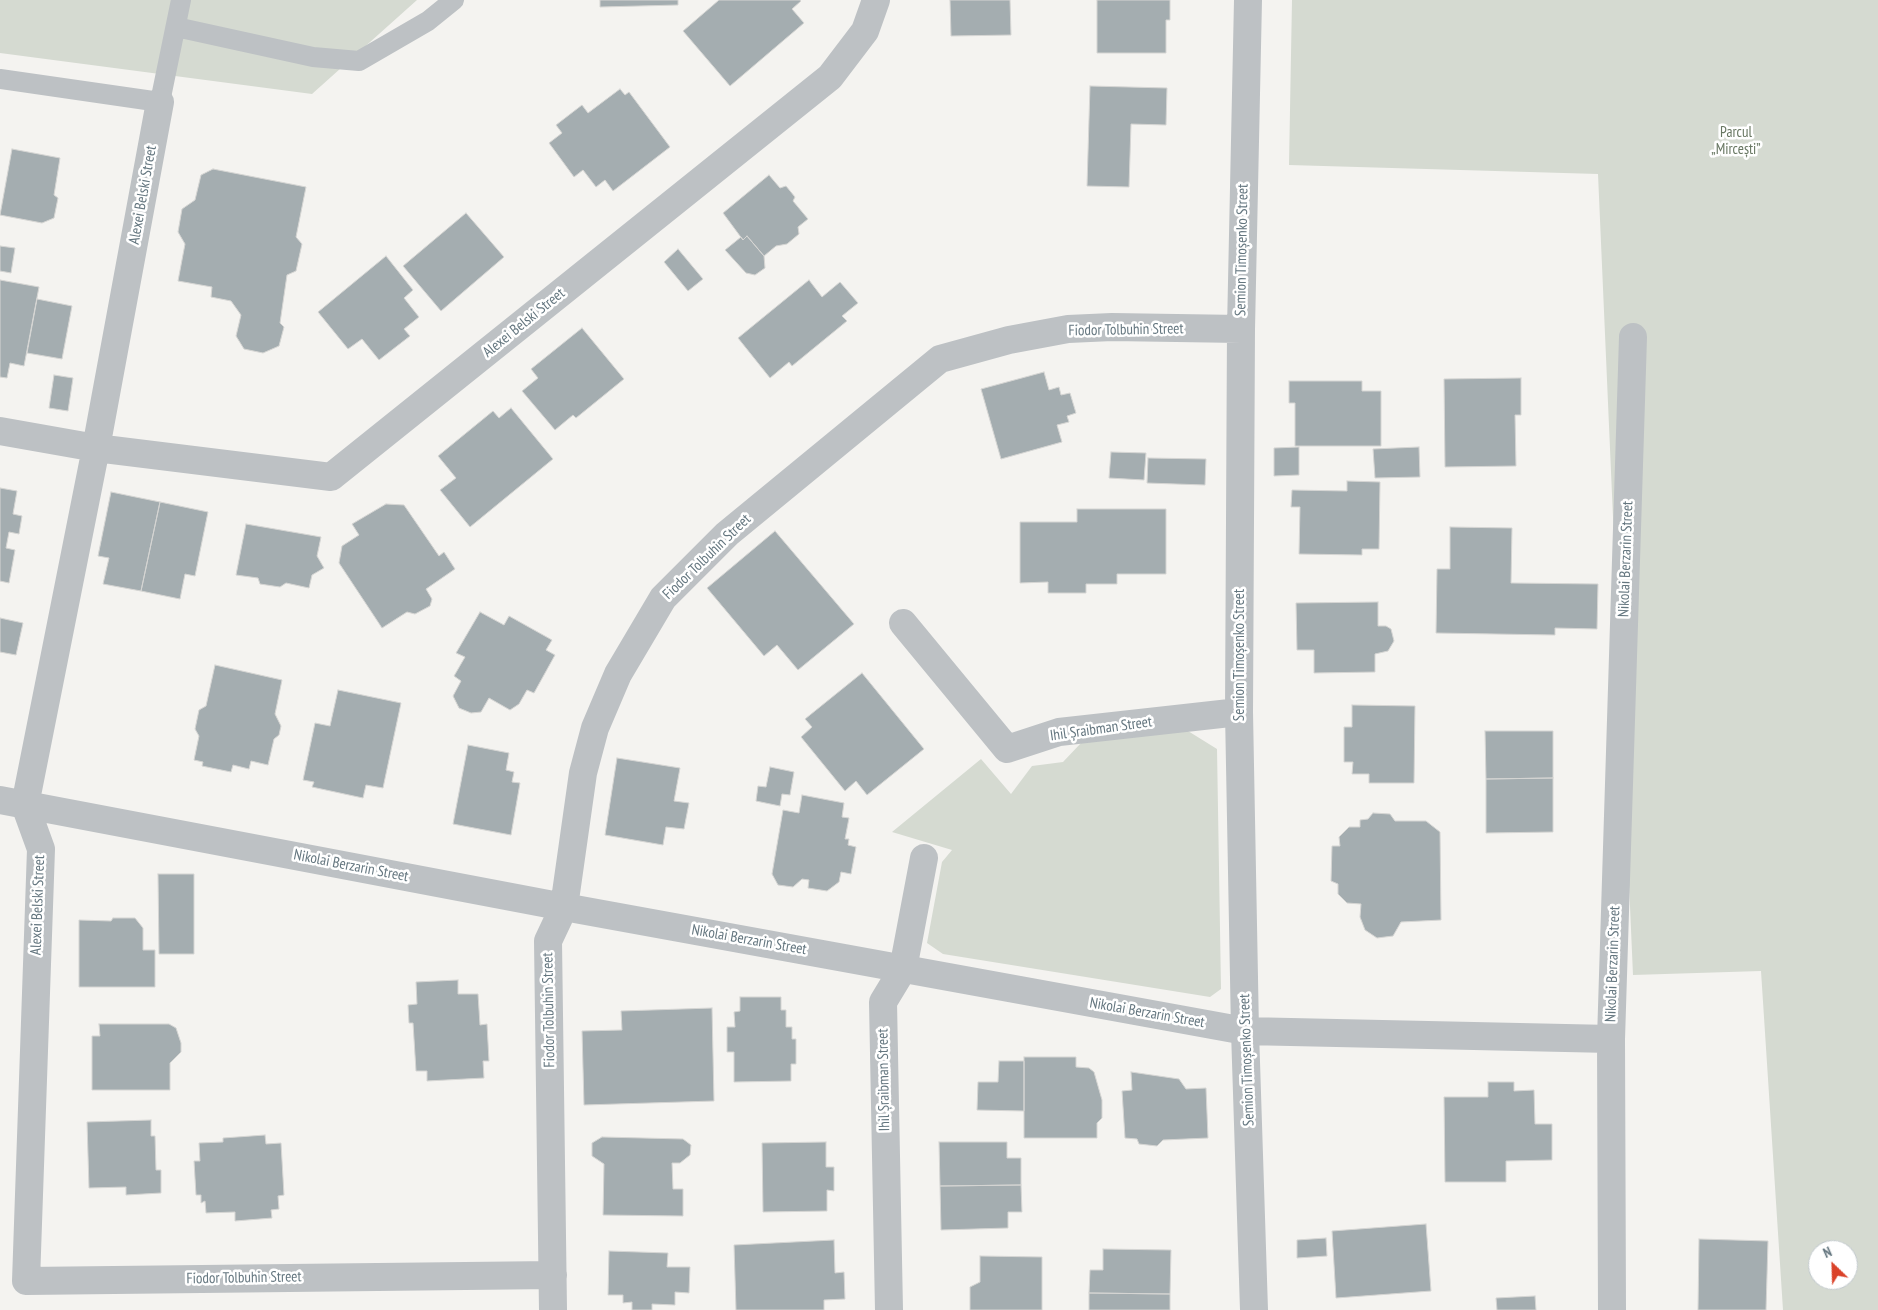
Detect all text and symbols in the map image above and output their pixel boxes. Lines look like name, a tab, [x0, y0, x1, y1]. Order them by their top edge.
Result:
park label: Parcul „Mircești”	[1711, 124, 1761, 159]
street label: Alexei Belski Street	[125, 144, 161, 246]
street label: Semion Timoșenko Street	[1232, 184, 1252, 316]
street label: Alexei Belski Street	[479, 284, 569, 362]
street label: Fiodor Tolbuhin Street	[1068, 320, 1184, 340]
street label: Nikolai Berzarin Street	[1615, 501, 1637, 617]
street label: Fiodor Tolbuhin Street	[659, 511, 755, 603]
street label: Semion Timoșenko Street	[1231, 589, 1249, 721]
street label: Ihil Șraibman Street	[1049, 713, 1153, 745]
street label: Nikolai Berzarin Street	[292, 846, 410, 886]
street label: Alexei Belski Street	[27, 855, 49, 955]
street label: Nikolai Berzarin Street	[1602, 906, 1624, 1022]
street label: Nikolai Berzarin Street	[690, 921, 808, 959]
street label: Fiodor Tolbuhin Street	[539, 952, 559, 1068]
street label: Nikolai Berzarin Street	[1088, 994, 1206, 1032]
street label: Semion Timoșenko Street	[1236, 994, 1258, 1126]
street label: Ihil Șraibman Street	[874, 1028, 894, 1132]
north arrow	[1808, 1240, 1858, 1290]
text: N	[1820, 1242, 1834, 1262]
street label: Fiodor Tolbuhin Street	[186, 1268, 302, 1288]

